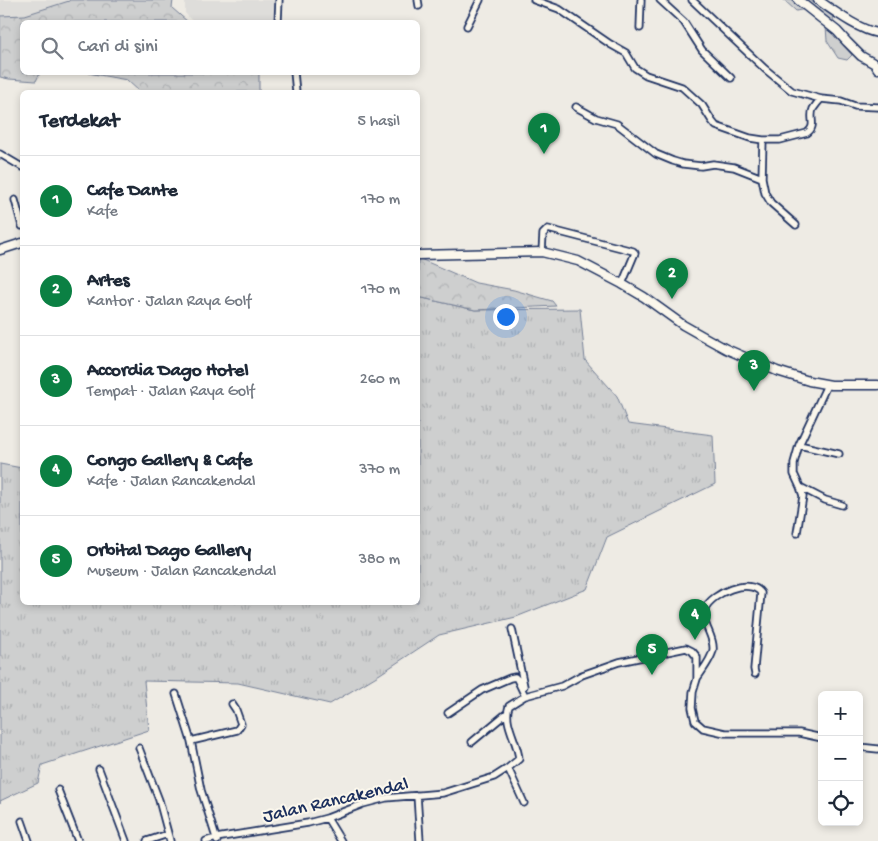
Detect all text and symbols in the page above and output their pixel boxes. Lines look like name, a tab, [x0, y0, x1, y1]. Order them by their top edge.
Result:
search box	[20, 20, 420, 75]
icon: search	[38, 34, 66, 62]
text: Cari di sini	[78, 36, 158, 59]
text: Terdekat	[40, 110, 119, 135]
text: 5 hasil	[357, 113, 400, 132]
pin: 1	[528, 113, 560, 154]
text: Cafe Dante	[87, 180, 178, 203]
text: 1	[53, 191, 59, 210]
text: 170 m	[361, 191, 400, 210]
text: Kafe	[87, 203, 118, 222]
pin: 2	[656, 258, 688, 299]
text: Artes	[87, 270, 130, 293]
text: 2	[52, 281, 60, 300]
text: 170 m	[361, 281, 400, 300]
text: Kantor · Jalan Raya Golf	[87, 293, 251, 312]
your location	[493, 304, 519, 330]
pin: 3	[738, 350, 770, 391]
text: Accordia Dago Hotel	[87, 360, 249, 383]
text: 3	[52, 371, 60, 390]
text: 260 m	[360, 371, 400, 390]
text: Tempat · Jalan Raya Golf	[87, 383, 254, 402]
text: Congo Gallery & Cafe	[87, 450, 252, 473]
text: 4	[52, 461, 60, 480]
text: 370 m	[359, 461, 400, 480]
text: Kafe · Jalan Rancakendal	[87, 473, 256, 492]
text: Orbital Dago Gallery	[87, 540, 251, 563]
text: 5	[52, 551, 60, 570]
text: 380 m	[359, 551, 400, 570]
text: Museum · Jalan Rancakendal	[87, 563, 276, 582]
pin: 4	[679, 599, 711, 640]
pin: 5	[636, 634, 668, 675]
map controls	[818, 691, 863, 826]
button: +	[818, 691, 863, 736]
button: −	[818, 736, 863, 781]
street label: Jalan Rancakendal	[261, 773, 411, 829]
button: locate	[818, 781, 863, 826]

